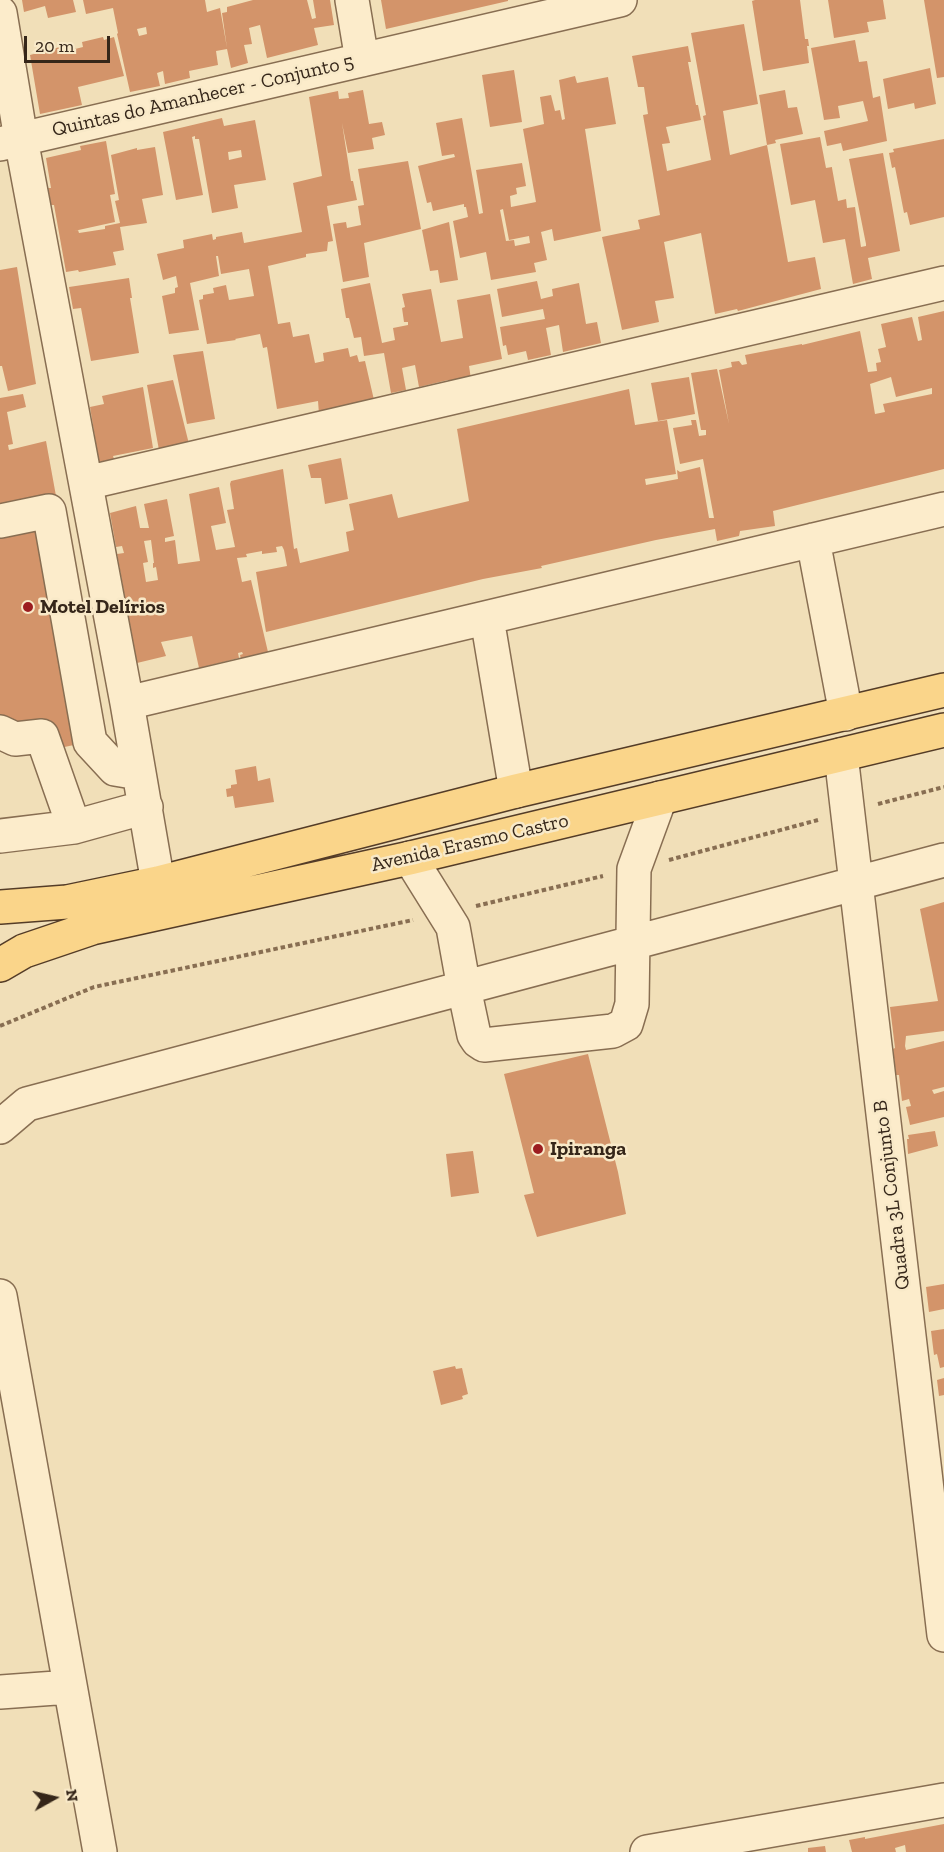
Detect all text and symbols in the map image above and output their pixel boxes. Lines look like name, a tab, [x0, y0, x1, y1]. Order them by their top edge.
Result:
scale bar	[27, 24, 112, 62]
text: 20 m	[35, 35, 74, 57]
street label: Quintas do Amanhecer - Conjunto 5	[50, 50, 356, 142]
place label: Motel Delírios	[40, 595, 165, 619]
marker: Motel Delírios	[21, 600, 35, 614]
street label: Avenida Erasmo Castro	[369, 809, 571, 877]
street label: Quadra 3L Conjunto B	[868, 1099, 916, 1291]
place label: Ipiranga	[550, 1137, 626, 1161]
marker: Ipiranga	[531, 1142, 545, 1156]
north arrow	[24, 1768, 84, 1828]
text: N	[62, 1788, 83, 1803]

